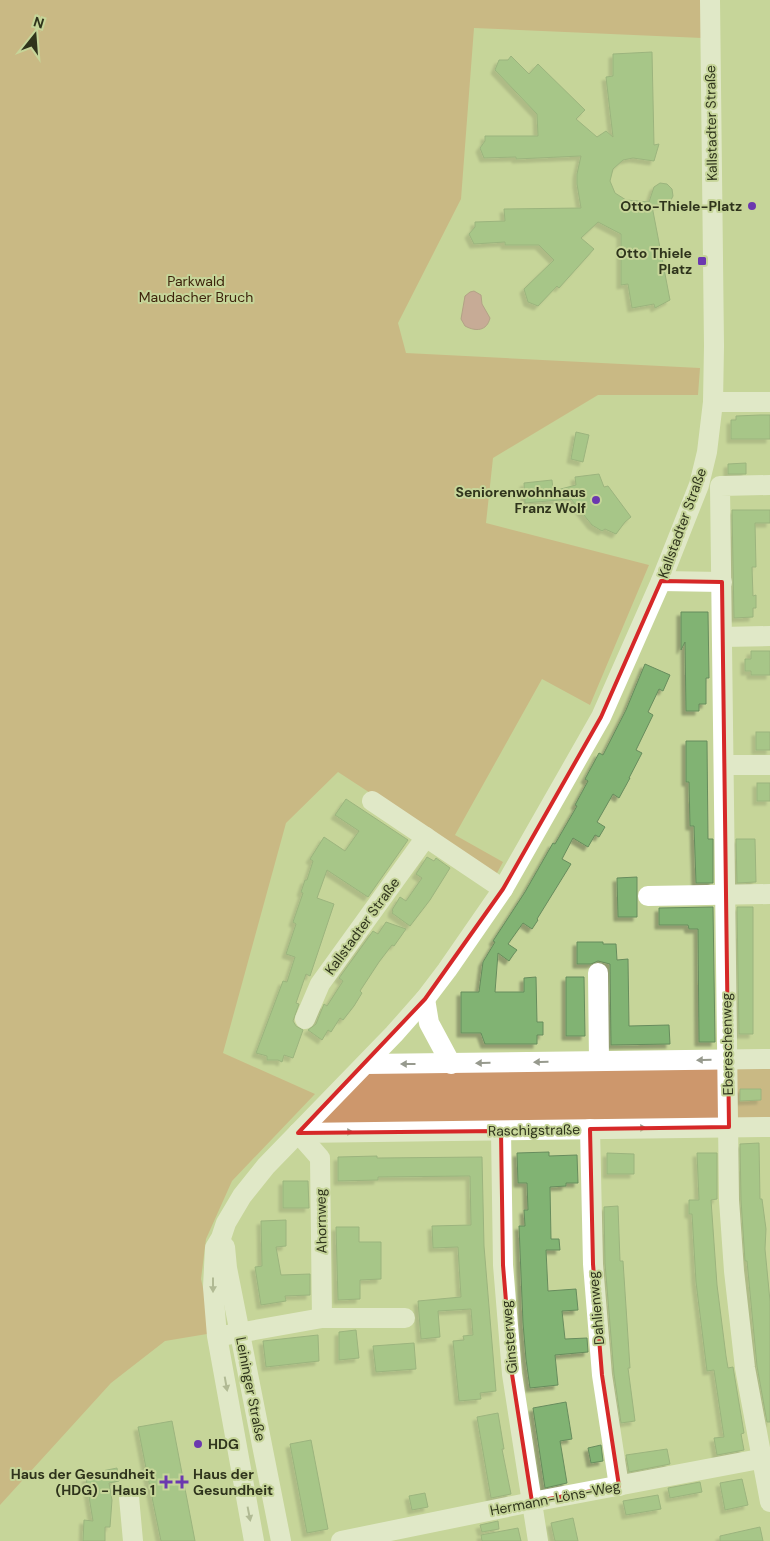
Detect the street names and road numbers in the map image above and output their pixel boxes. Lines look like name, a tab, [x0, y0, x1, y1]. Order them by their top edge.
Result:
street label: Kallstadter Straße	[701, 65, 721, 181]
street label: Kallstadter Straße	[654, 465, 710, 581]
street label: Kallstadter Straße	[321, 874, 403, 978]
street label: Ebereschenweg	[717, 992, 737, 1096]
street label: Raschigstraße	[488, 1120, 580, 1140]
street label: Ahornweg	[311, 1188, 331, 1254]
street label: Dahlienweg	[584, 1270, 608, 1346]
street label: Ginsterweg	[497, 1300, 521, 1374]
street label: Leininger Straße	[232, 1335, 270, 1443]
street label: Hermann-Löns-Weg	[488, 1476, 622, 1519]

